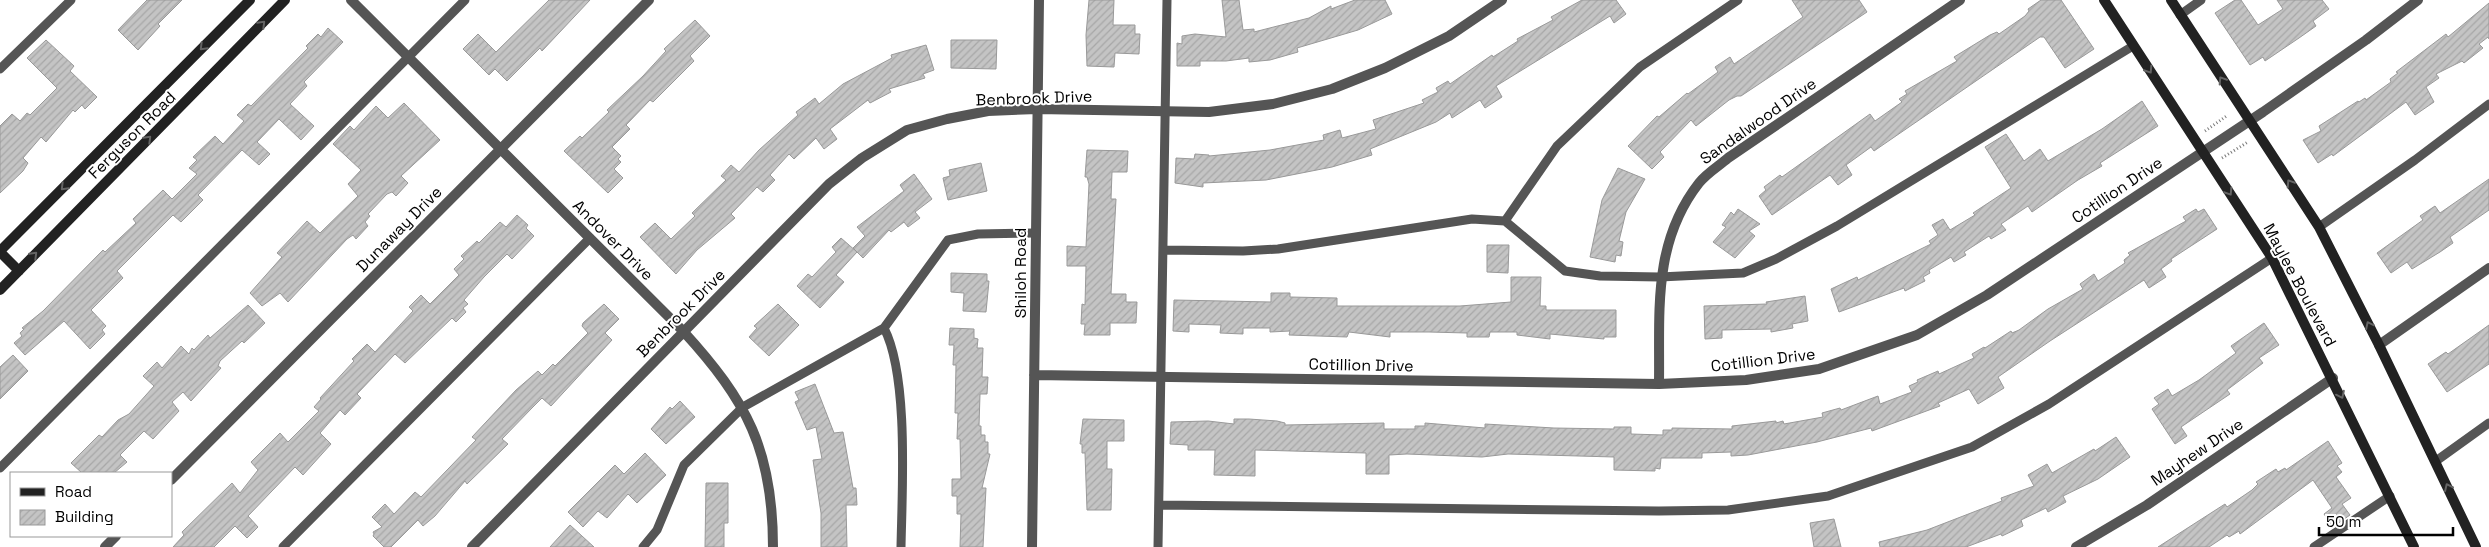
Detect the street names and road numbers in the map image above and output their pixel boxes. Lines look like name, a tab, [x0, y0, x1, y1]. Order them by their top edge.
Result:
street label: Sandalwood Drive	[1696, 73, 1820, 169]
street label: Benbrook Drive	[975, 85, 1093, 111]
street label: Ferguson Road	[84, 87, 180, 183]
street label: Cotillion Drive	[2068, 152, 2166, 228]
street label: Dunaway Drive	[352, 182, 446, 276]
street label: Andover Drive	[568, 195, 658, 285]
street label: Maylee Boulevard	[2259, 220, 2341, 350]
street label: Shiloh Road	[1010, 228, 1031, 318]
street label: Benbrook Drive	[632, 264, 730, 362]
street label: Cotillion Drive	[1710, 343, 1816, 377]
street label: Cotillion Drive	[1308, 354, 1414, 376]
street label: Mayhew Drive	[2147, 413, 2247, 491]

